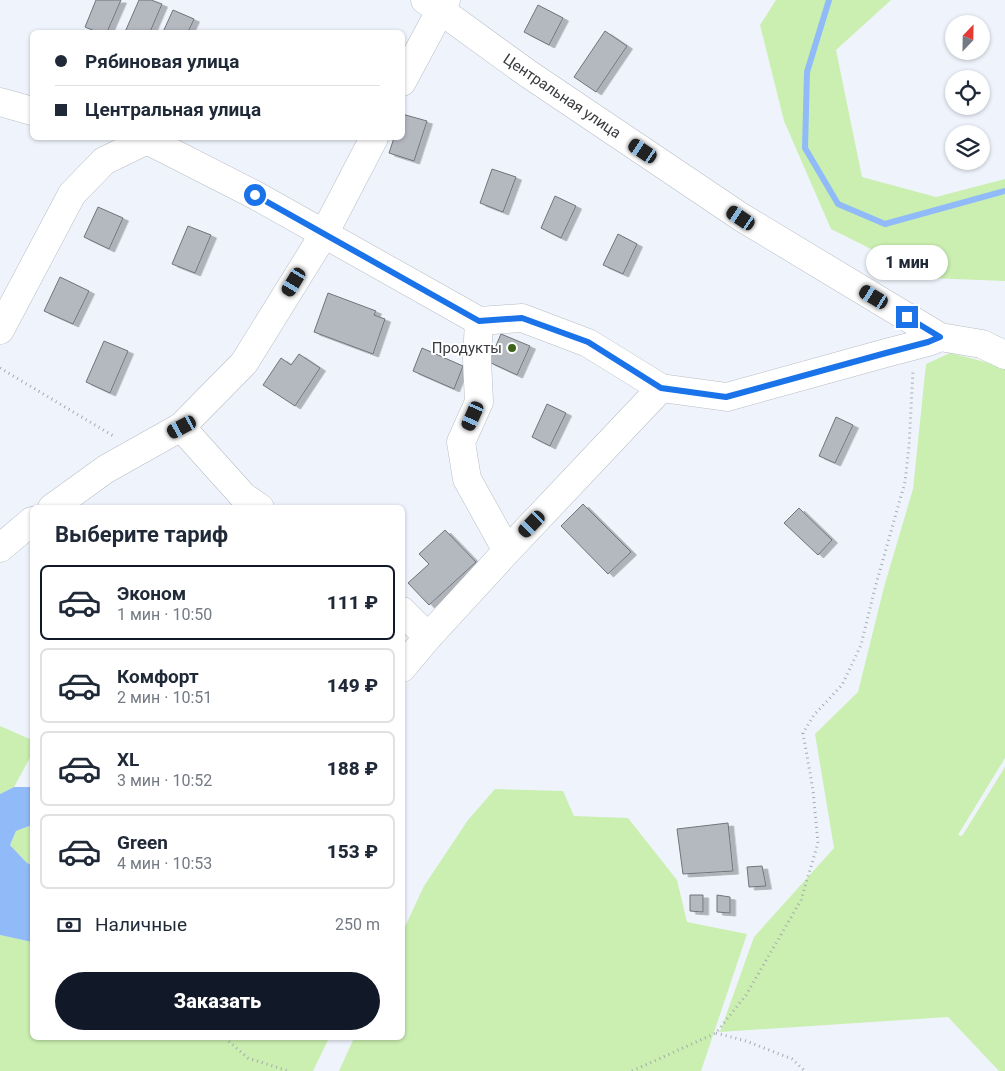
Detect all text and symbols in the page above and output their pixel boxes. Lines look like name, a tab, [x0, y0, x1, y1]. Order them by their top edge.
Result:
north arrow	[945, 15, 990, 60]
map controls	[945, 15, 990, 170]
text: Рябиновая улица	[85, 50, 240, 73]
street label: Центральная улица	[500, 50, 624, 142]
button: locate	[945, 70, 990, 115]
text: Центральная улица	[85, 98, 261, 121]
button: layers	[945, 125, 990, 170]
car	[626, 136, 659, 166]
route start	[244, 184, 266, 206]
car	[724, 203, 757, 233]
callout: 1 мин	[866, 244, 948, 280]
text: 1 мин	[885, 253, 929, 272]
car	[279, 265, 308, 299]
car	[857, 283, 890, 311]
route end	[896, 306, 918, 328]
place label: Продукты	[432, 339, 502, 357]
marker: Продукты	[506, 342, 518, 354]
car	[460, 399, 485, 433]
car	[165, 413, 198, 441]
car	[516, 508, 547, 540]
text: Выберите тариф	[55, 522, 228, 547]
icon: car	[57, 580, 102, 625]
text: Эконом	[117, 582, 186, 605]
text: 111 ₽	[327, 591, 378, 614]
text: 1 мин · 10:50	[117, 605, 212, 624]
icon: car	[57, 663, 102, 708]
text: Комфорт	[117, 665, 199, 688]
text: 149 ₽	[327, 674, 378, 697]
text: 2 мин · 10:51	[117, 688, 212, 707]
icon: car	[57, 746, 102, 791]
text: XL	[117, 748, 139, 771]
text: 188 ₽	[327, 757, 378, 780]
text: 3 мин · 10:52	[117, 771, 212, 790]
icon: car	[57, 829, 102, 874]
text: Green	[117, 831, 168, 854]
text: 153 ₽	[327, 840, 378, 863]
text: 4 мин · 10:53	[117, 854, 212, 873]
icon: cash	[55, 911, 83, 939]
text: Наличные	[95, 913, 187, 936]
text: 250 m	[335, 915, 380, 934]
button: Заказать	[55, 972, 380, 1030]

